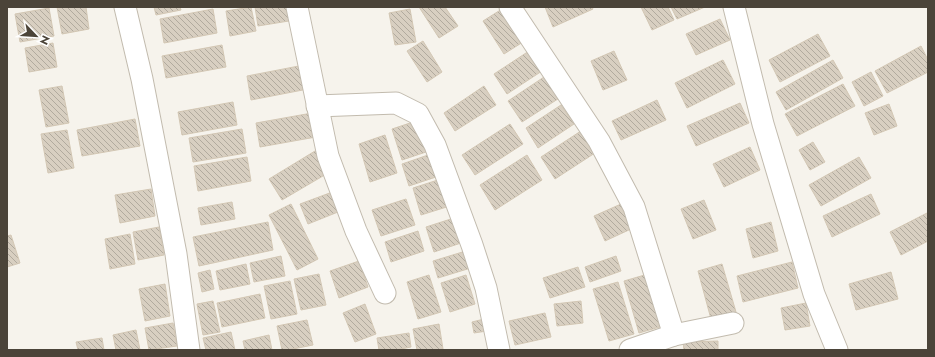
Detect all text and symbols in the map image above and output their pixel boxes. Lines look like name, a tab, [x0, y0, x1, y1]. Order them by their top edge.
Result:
north arrow	[16, 16, 56, 56]
text: N	[36, 33, 54, 48]

